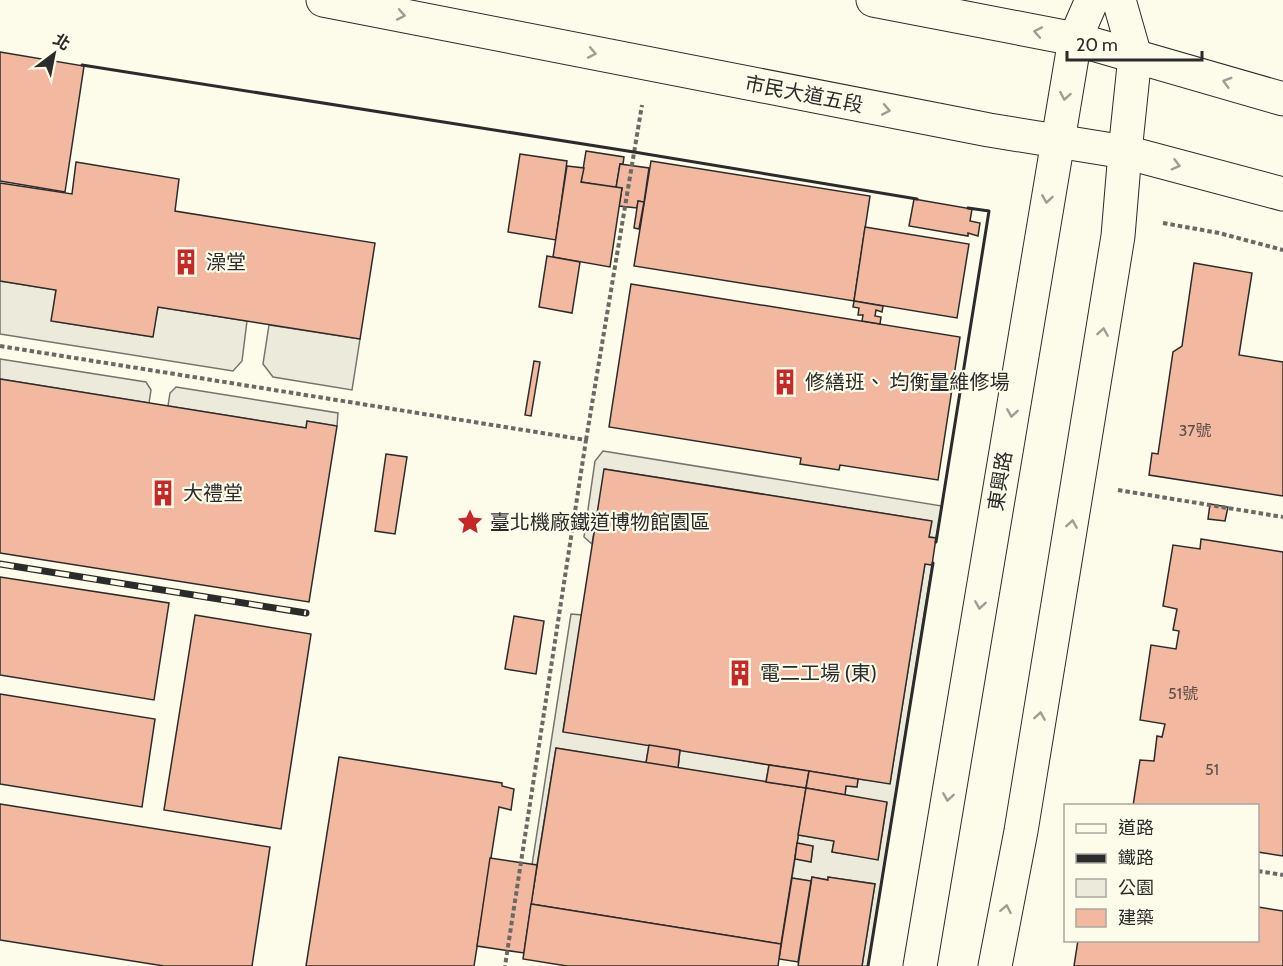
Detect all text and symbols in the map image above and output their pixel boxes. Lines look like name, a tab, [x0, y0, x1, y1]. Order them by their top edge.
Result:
one-way arrow	[395, 8, 405, 21]
north arrow	[24, 24, 84, 84]
scale bar	[1067, 24, 1202, 62]
one-way arrow	[1033, 26, 1043, 39]
text: 北	[50, 29, 74, 54]
text: 20 m	[1076, 34, 1118, 56]
one-way arrow	[587, 46, 597, 59]
street label: 市民大道五段	[743, 71, 865, 117]
one-way arrow	[1222, 77, 1233, 89]
one-way arrow	[1059, 91, 1071, 101]
one-way arrow	[881, 103, 891, 116]
one-way arrow	[1170, 158, 1180, 170]
one-way arrow	[1041, 194, 1054, 204]
building icon: 澡堂	[171, 247, 201, 277]
place label: 澡堂	[206, 250, 246, 274]
one-way arrow	[1096, 327, 1109, 337]
building icon: 修繕班、 均衡量維修場	[770, 367, 800, 397]
place label: 修繕班、 均衡量維修場	[805, 370, 1010, 394]
one-way arrow	[1006, 408, 1018, 417]
house number: 37號	[1179, 421, 1211, 440]
street label: 東興路	[983, 449, 1017, 513]
building icon: 大禮堂	[148, 478, 178, 508]
place label: 大禮堂	[183, 481, 243, 505]
place icon: 臺北機廠鐵道博物館園區	[455, 507, 485, 537]
place label: 臺北機廠鐵道博物館園區	[490, 510, 710, 534]
one-way arrow	[1065, 519, 1078, 529]
one-way arrow	[974, 600, 986, 610]
building icon: 電二工場 (東)	[725, 658, 755, 688]
place label: 電二工場 (東)	[760, 661, 877, 685]
house number: 51號	[1168, 684, 1198, 703]
one-way arrow	[1033, 712, 1045, 721]
house number: 51	[1205, 760, 1219, 779]
one-way arrow	[942, 793, 954, 802]
legend	[1064, 804, 1259, 942]
text: 道路	[1118, 817, 1154, 839]
text: 鐵路	[1118, 847, 1154, 869]
text: 公園	[1118, 877, 1154, 899]
one-way arrow	[999, 904, 1012, 914]
text: 建築	[1118, 907, 1154, 929]

